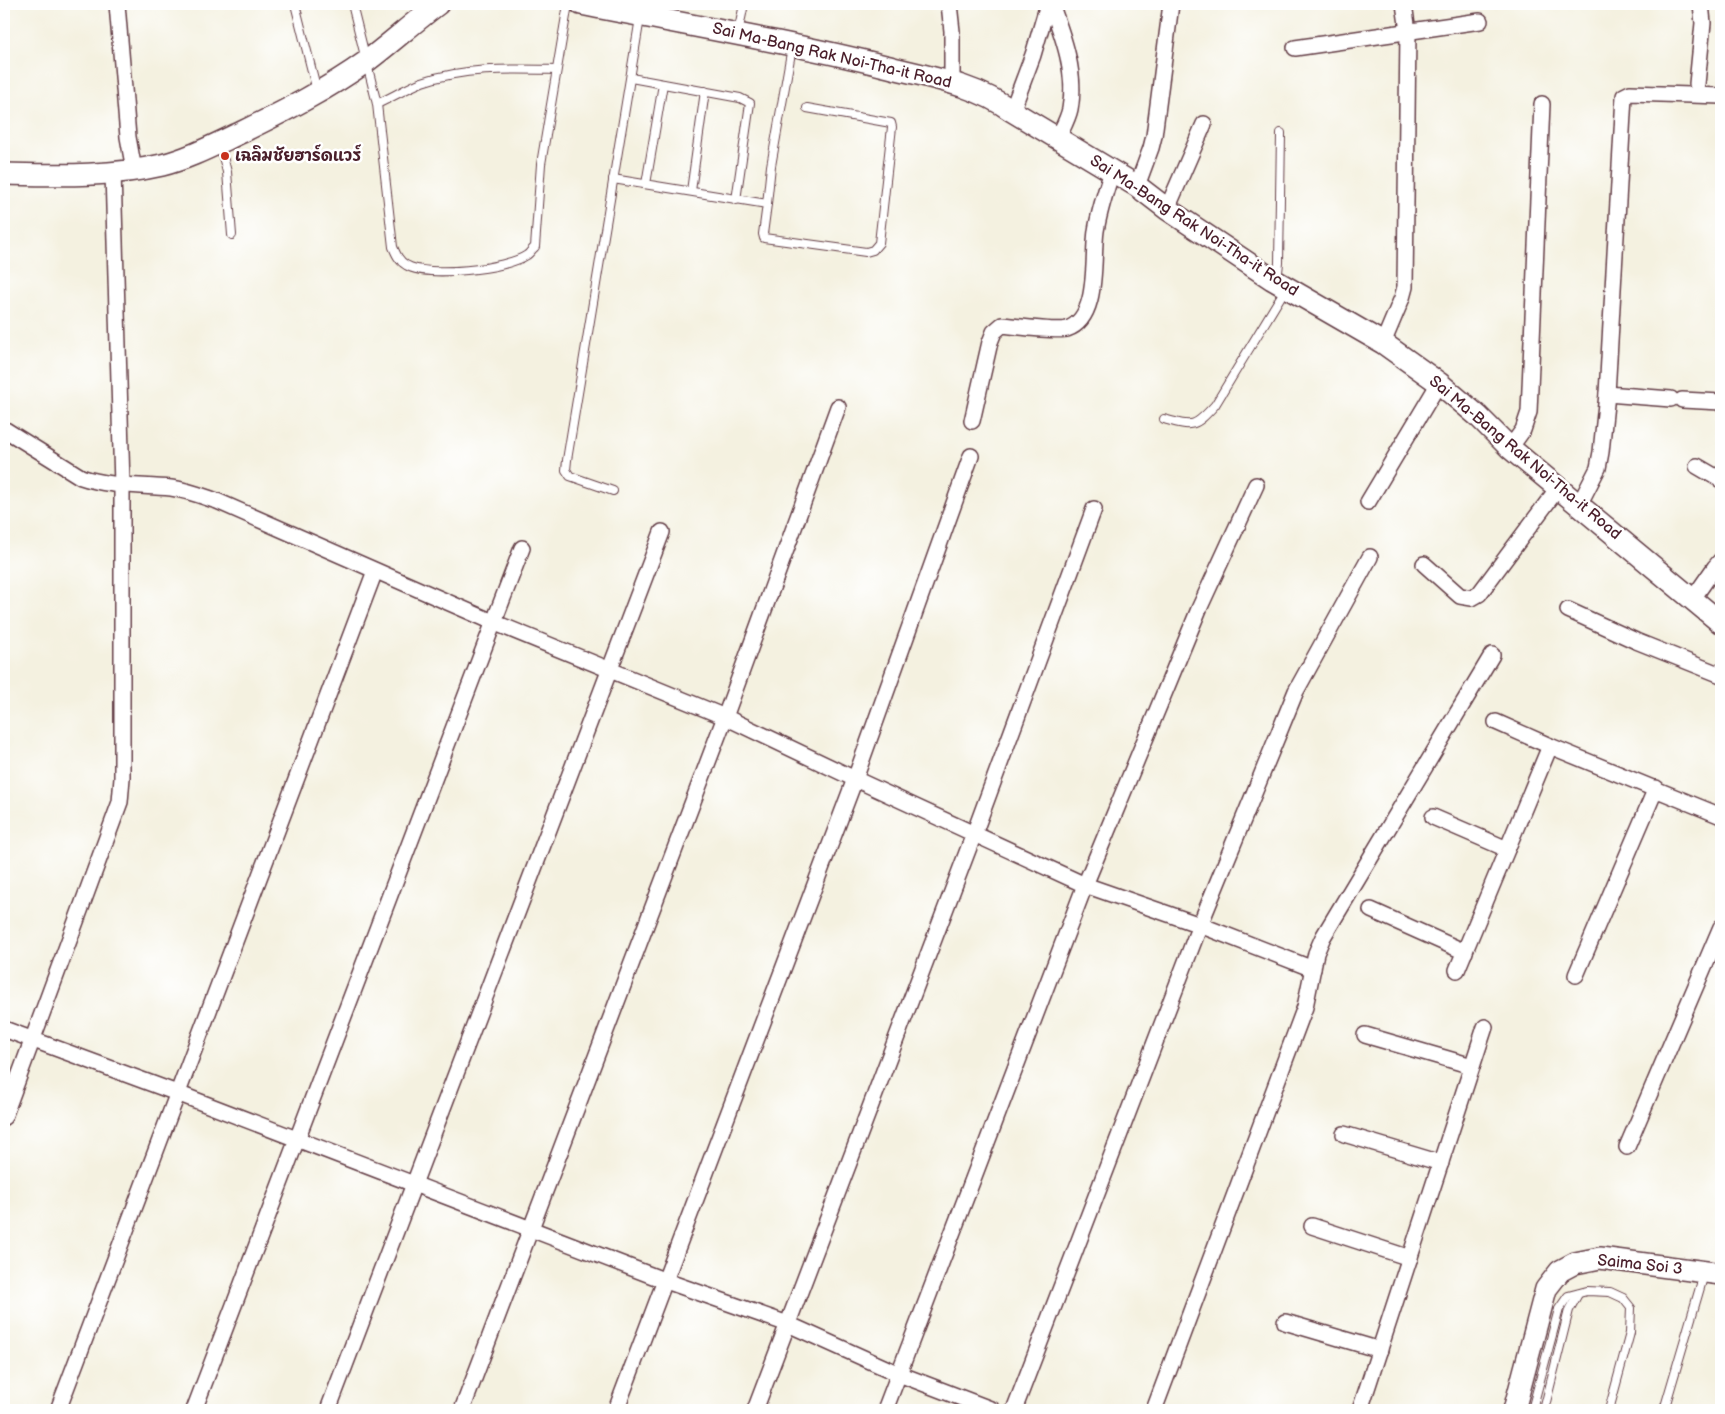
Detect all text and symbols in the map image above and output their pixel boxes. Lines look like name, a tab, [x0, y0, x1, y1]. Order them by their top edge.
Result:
street label: Sai Ma-Bang Rak Noi-Tha-it Road	[711, 19, 953, 93]
place label: เฉลิมชัยฮาร์ดแวร์	[235, 144, 361, 166]
marker: เฉลิมชัยฮาร์ดแวร์	[219, 150, 231, 162]
street label: Sai Ma-Bang Rak Noi-Tha-it Road	[1086, 151, 1302, 301]
street label: Sai Ma-Bang Rak Noi-Tha-it Road	[1425, 372, 1625, 544]
street label: Saima Soi 3	[1597, 1251, 1684, 1279]

